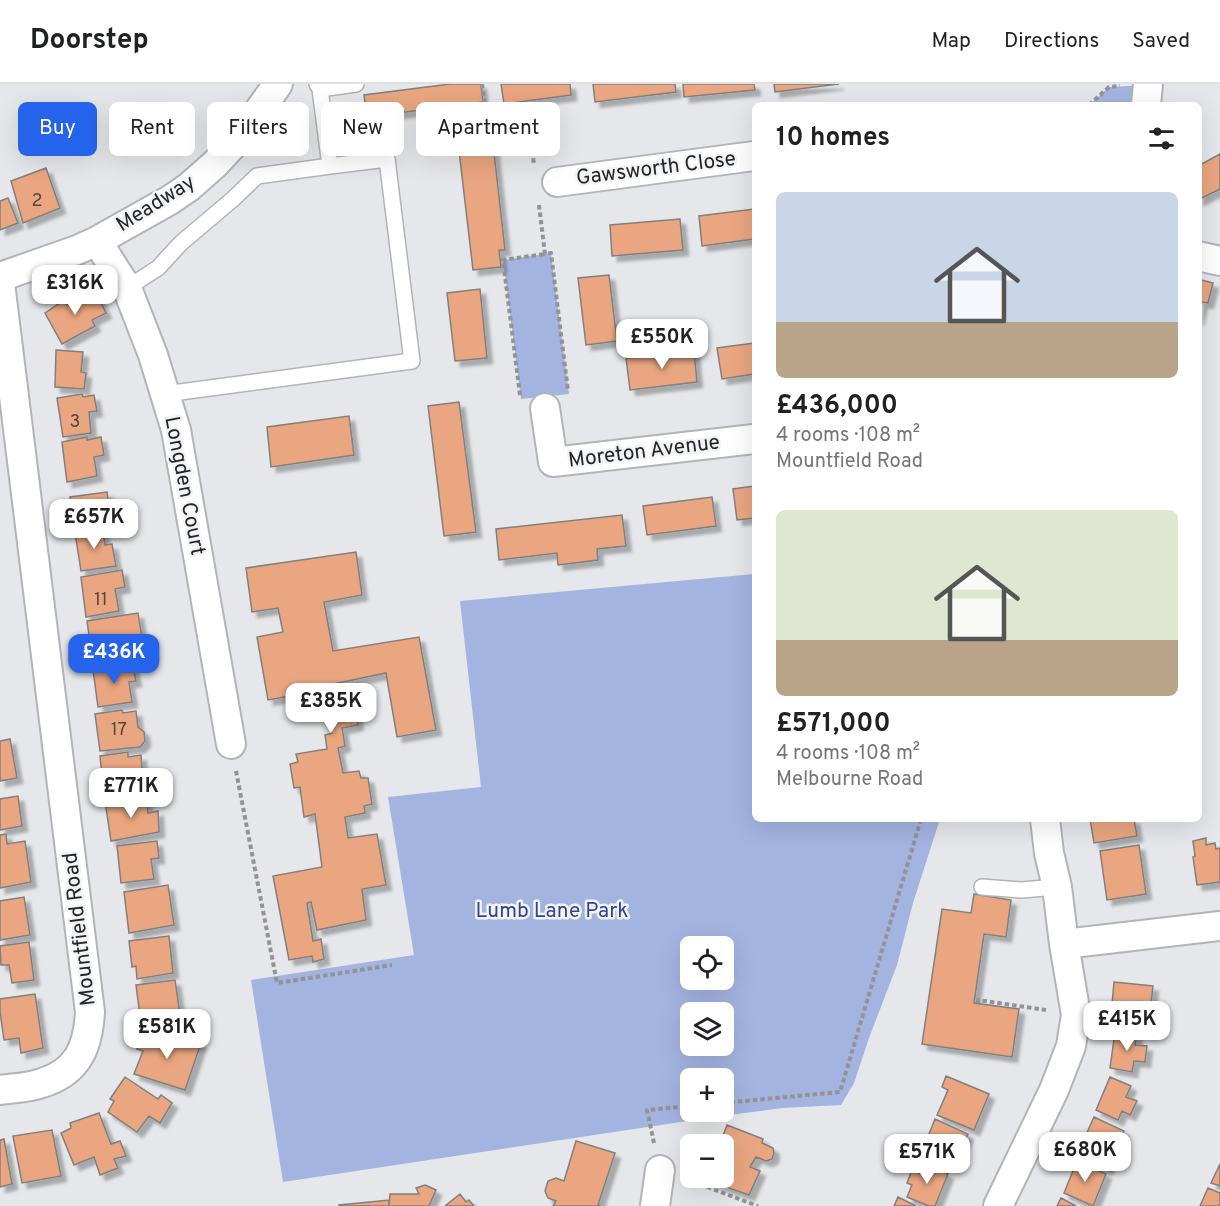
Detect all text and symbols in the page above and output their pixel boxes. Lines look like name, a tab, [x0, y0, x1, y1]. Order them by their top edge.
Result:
text: Doorstep	[30, 23, 149, 59]
text: Map	[931, 28, 971, 55]
text: Directions	[1004, 28, 1099, 55]
text: Saved	[1132, 28, 1190, 55]
chip: Buy	[18, 102, 97, 156]
chip: Rent	[109, 102, 195, 156]
chip: Filters	[207, 102, 309, 156]
chip: New	[321, 102, 404, 156]
chip: Apartment	[416, 102, 560, 156]
text: 10 homes	[776, 122, 890, 155]
icon: filters	[1145, 122, 1178, 155]
street label: Gawsworth Close	[575, 146, 737, 192]
street label: Meadway	[111, 169, 201, 239]
house number: 2	[31, 190, 43, 213]
icon: home	[923, 231, 1031, 339]
pin: £316K	[33, 265, 117, 316]
text: £316K	[46, 271, 104, 297]
pin: £550K	[620, 319, 704, 370]
text: £550K	[630, 325, 694, 351]
text: £436,000	[776, 390, 898, 423]
house number: 3	[70, 411, 80, 434]
street label: Longden Court	[157, 414, 211, 558]
text: 4 rooms · 108 m²	[776, 423, 920, 449]
street label: Moreton Avenue	[567, 429, 721, 475]
text: Mountfield Road	[776, 449, 923, 475]
pin: £657K	[52, 499, 136, 550]
text: £657K	[63, 505, 125, 531]
icon: home	[923, 549, 1031, 657]
house number: 11	[94, 589, 108, 612]
pin: £436K	[72, 634, 156, 685]
text: £436K	[82, 640, 146, 666]
pin: £385K	[289, 683, 373, 734]
text: £385K	[299, 689, 363, 715]
text: £571,000	[776, 708, 891, 741]
house number: 17	[111, 719, 127, 742]
text: 4 rooms · 108 m²	[776, 741, 920, 767]
text: Melbourne Road	[776, 767, 923, 793]
pin: £771K	[89, 768, 173, 819]
text: £771K	[103, 774, 159, 800]
street label: Mountfield Road	[57, 851, 103, 1007]
park label: Lumb Lane Park	[475, 898, 629, 925]
map controls	[680, 936, 734, 1188]
button: locate	[680, 936, 734, 990]
pin: £415K	[1085, 1001, 1169, 1052]
button: layers	[680, 1002, 734, 1056]
text: £415K	[1097, 1007, 1157, 1033]
pin: £581K	[125, 1009, 209, 1060]
text: £581K	[138, 1015, 196, 1041]
button: +	[680, 1068, 734, 1122]
pin: £680K	[1043, 1132, 1127, 1183]
button: −	[680, 1134, 734, 1188]
pin: £571K	[885, 1134, 969, 1185]
text: £680K	[1053, 1138, 1117, 1164]
text: £571K	[898, 1140, 956, 1166]

